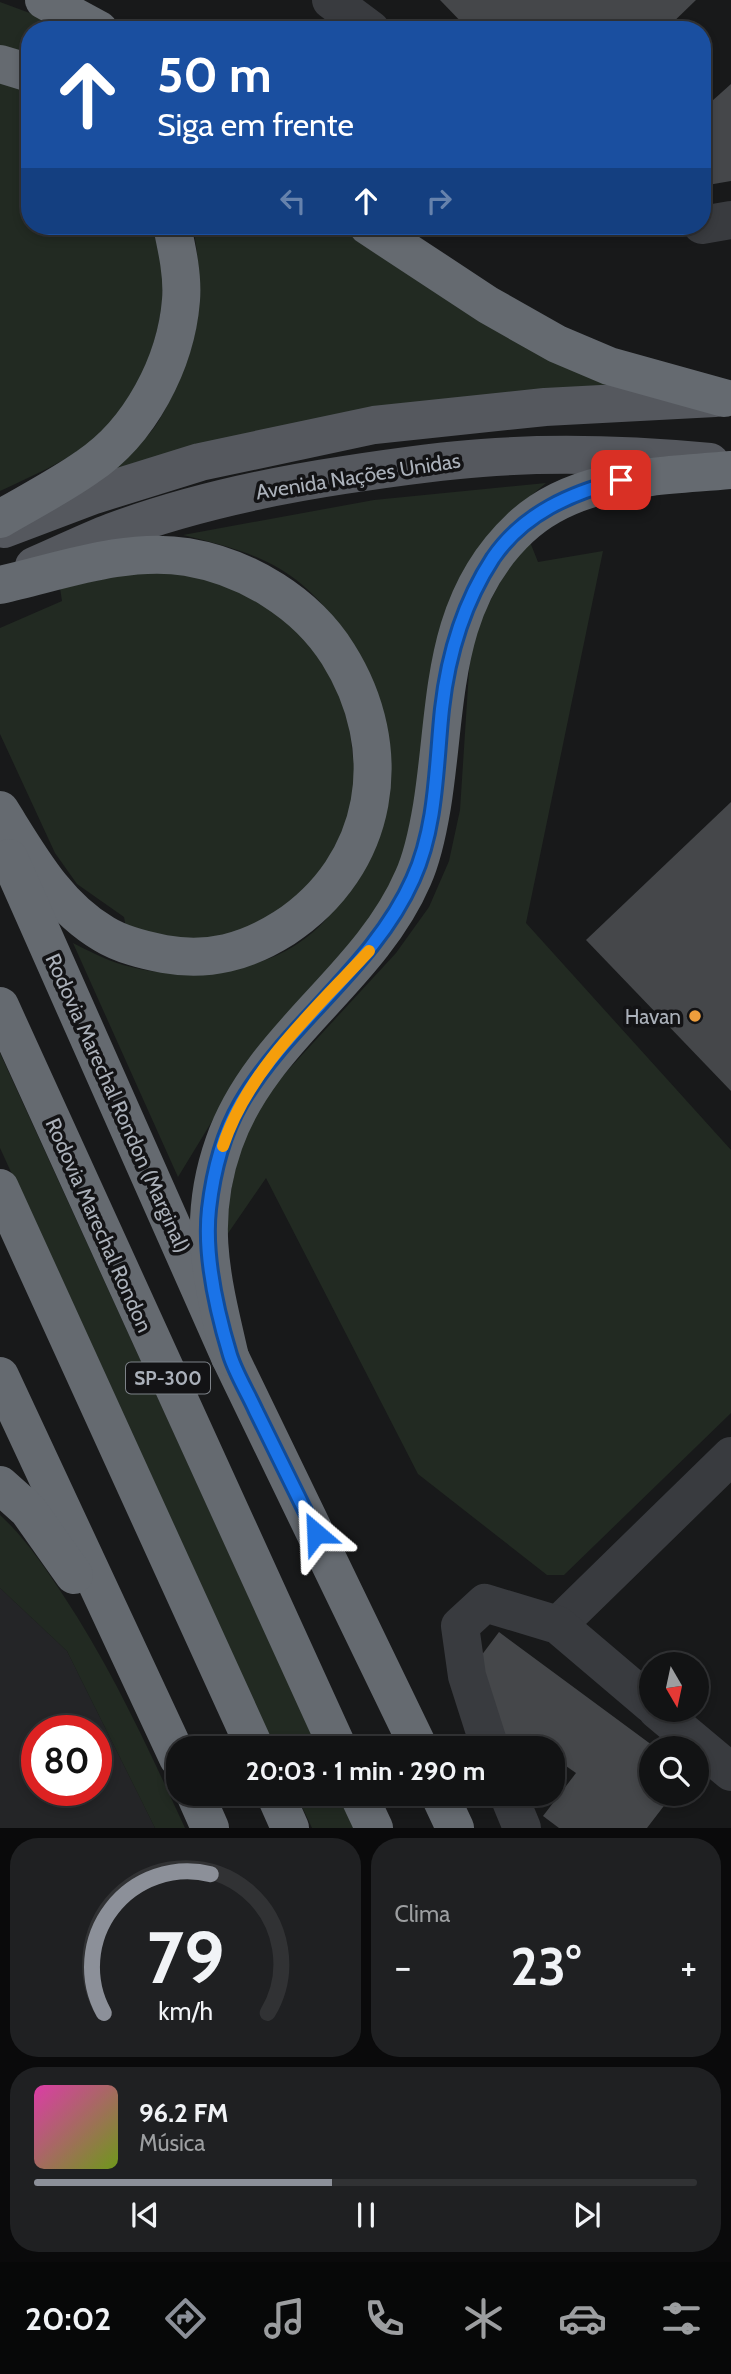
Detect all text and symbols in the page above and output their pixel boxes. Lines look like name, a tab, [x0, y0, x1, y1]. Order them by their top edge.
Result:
text: 50 m	[157, 45, 272, 104]
icon: ahead	[42, 49, 133, 140]
text: Siga em frente	[157, 105, 354, 144]
icon: left	[274, 182, 312, 220]
icon: ahead	[347, 182, 385, 220]
icon: right	[420, 182, 458, 220]
street label: Avenida Nações Unidas	[254, 447, 462, 505]
pin	[591, 450, 651, 510]
icon: arrive	[602, 461, 640, 499]
street label: Rodovia Marechal Rondon (Marginal)	[40, 950, 196, 1256]
place label: Havan	[625, 1004, 681, 1029]
marker: Havan	[687, 1008, 703, 1024]
street label: Rodovia Marechal Rondon	[40, 1114, 158, 1336]
road number: SP-300	[126, 1362, 210, 1394]
position arrow	[279, 1496, 353, 1570]
north arrow	[639, 1652, 709, 1722]
map controls	[639, 1652, 709, 1806]
speed limit sign: 80	[21, 1715, 112, 1806]
button: search	[639, 1736, 709, 1806]
text: 20:03 · 1 min · 290 m	[246, 1755, 485, 1787]
text: Clima	[395, 1900, 450, 1928]
text: 79	[146, 1914, 224, 2002]
text: 23°	[510, 1935, 581, 1998]
text: −	[395, 1943, 411, 1990]
text: +	[680, 1943, 697, 1990]
text: km/h	[158, 1996, 213, 2026]
text: 96.2 FM	[139, 2097, 229, 2129]
text: Música	[139, 2129, 205, 2157]
icon: previous	[126, 2196, 164, 2234]
icon: pause	[347, 2196, 385, 2234]
icon: next	[568, 2196, 606, 2234]
icon: directions	[161, 2294, 210, 2343]
icon: music	[260, 2294, 309, 2343]
icon: phone	[360, 2294, 409, 2343]
icon: climate	[459, 2294, 508, 2343]
icon: car	[558, 2294, 607, 2343]
icon: filters	[657, 2294, 706, 2343]
text: 20:02	[25, 2299, 111, 2338]

